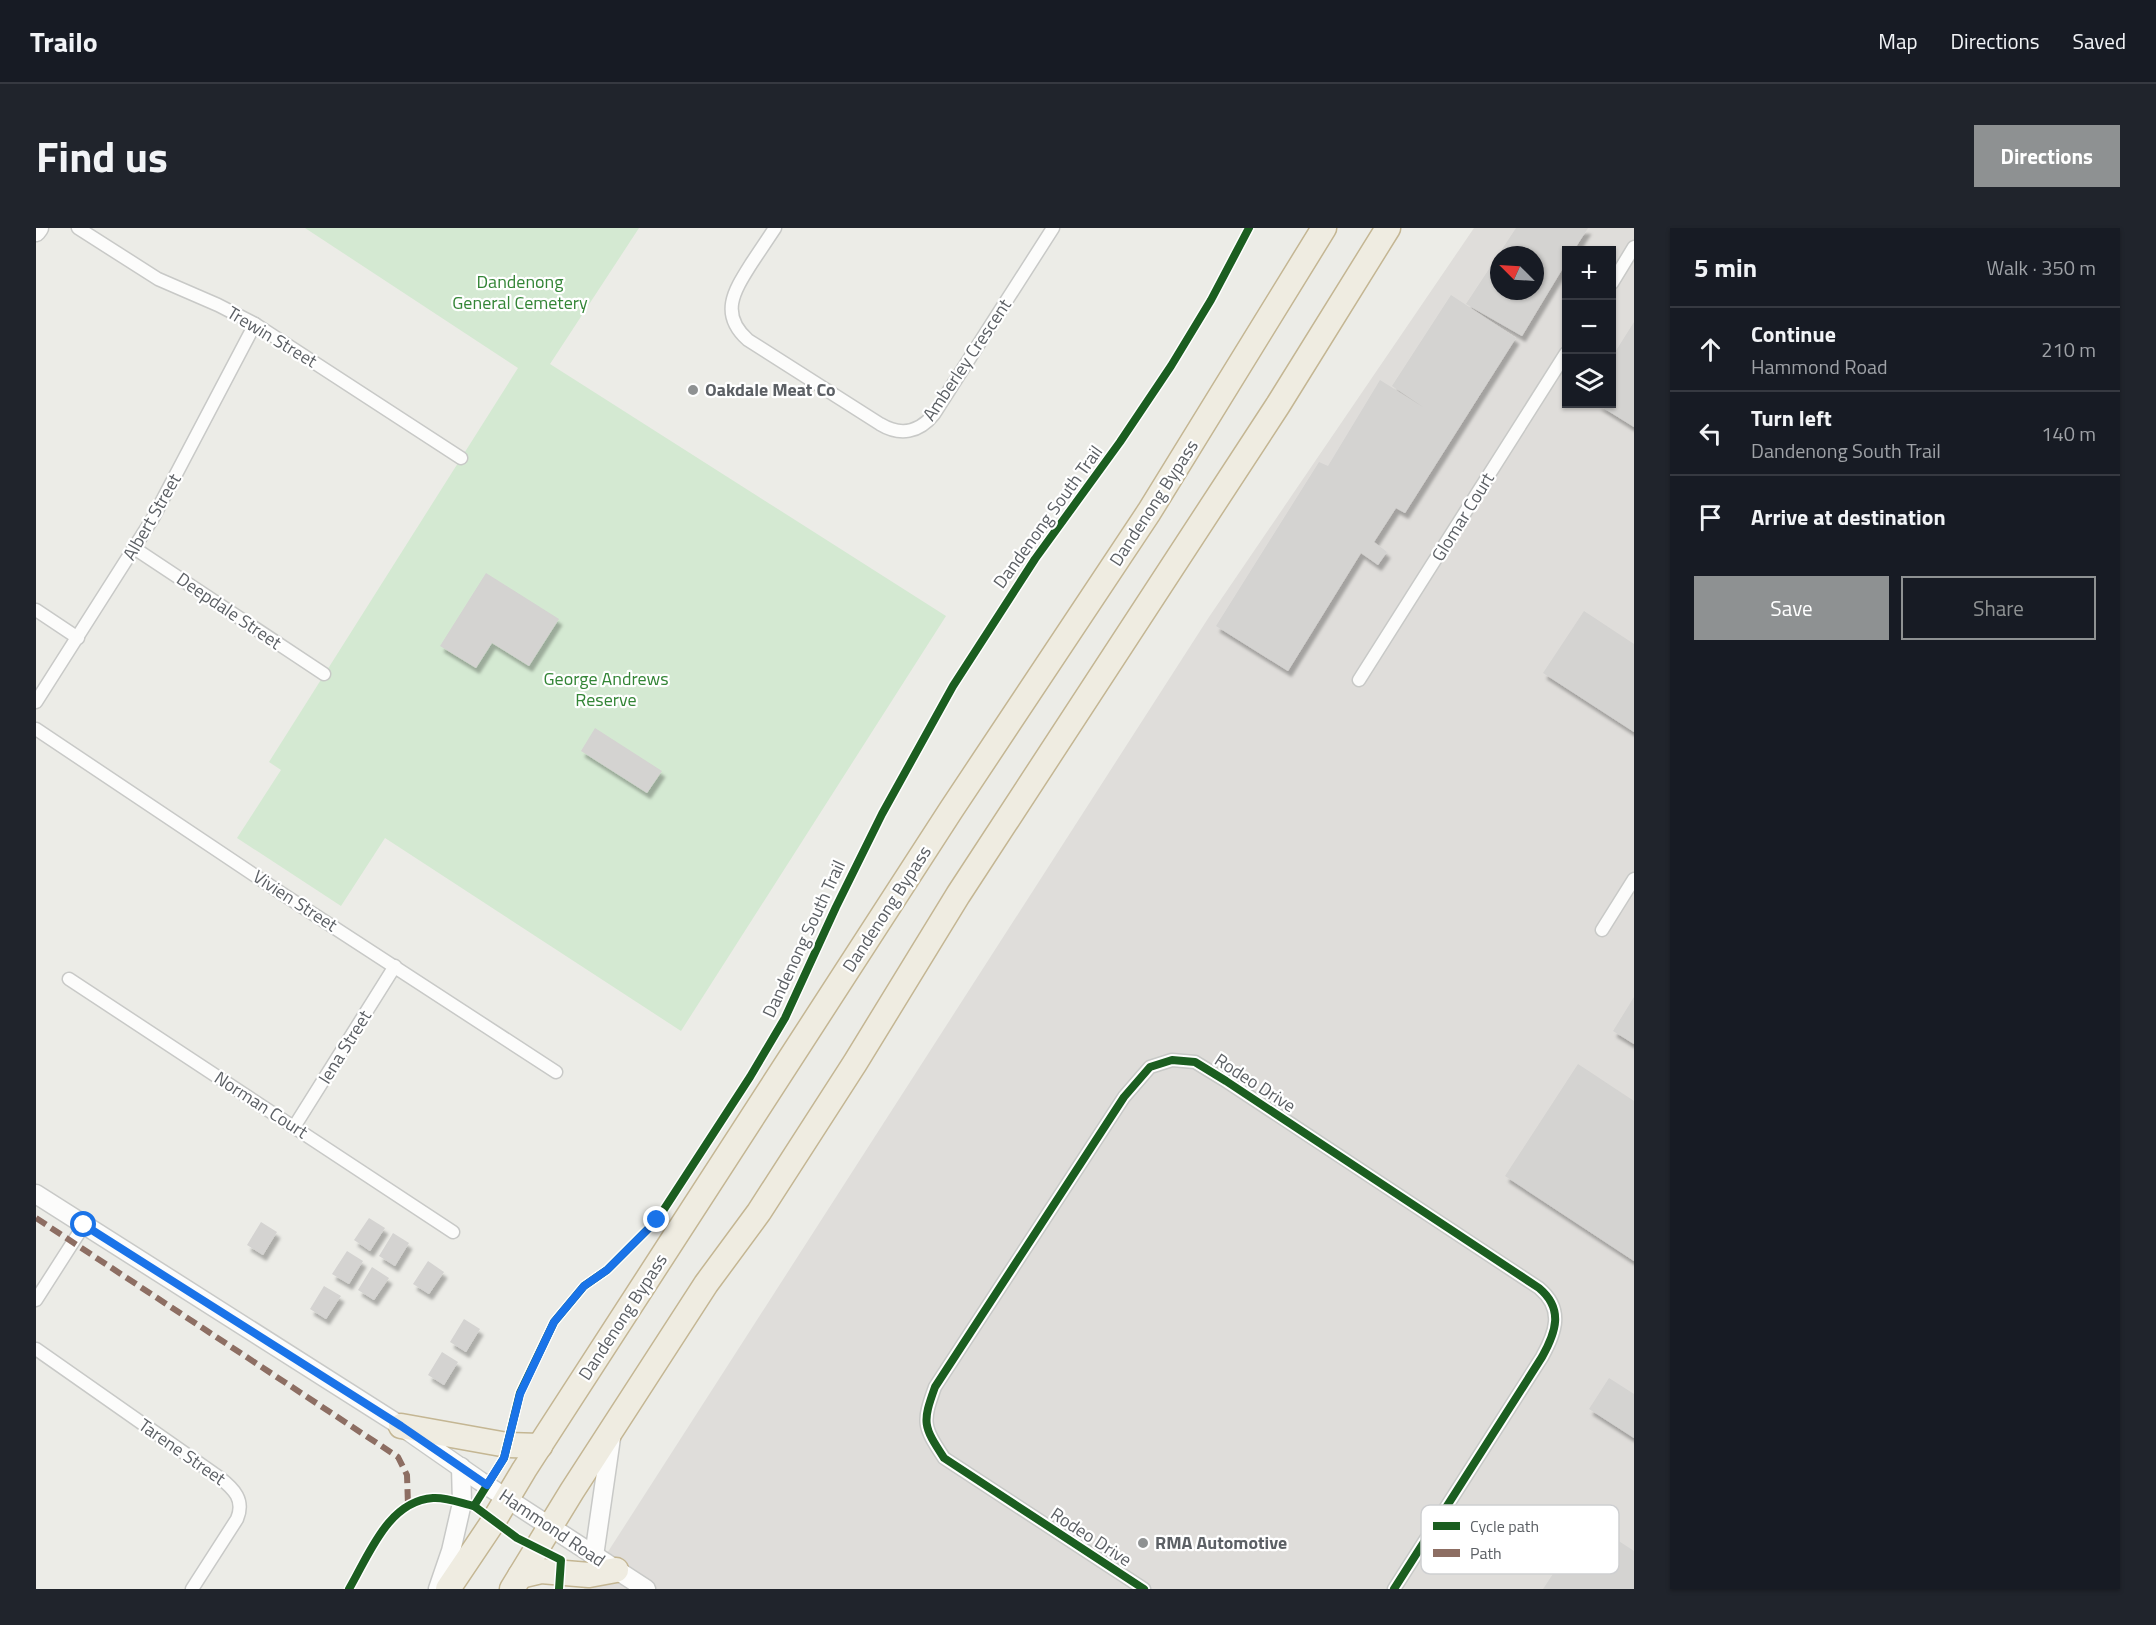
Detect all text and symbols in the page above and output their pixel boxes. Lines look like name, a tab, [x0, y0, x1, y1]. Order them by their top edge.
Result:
text: Trailo	[30, 20, 98, 63]
text: Map	[1878, 25, 1918, 57]
text: Directions	[1951, 25, 2040, 57]
text: Saved	[2073, 25, 2126, 57]
text: Find us	[36, 124, 168, 188]
button: Directions	[1974, 125, 2120, 187]
north arrow	[1490, 246, 1544, 300]
map controls	[1562, 246, 1616, 408]
button: +	[1562, 246, 1616, 300]
text: 5 min	[1694, 248, 1757, 287]
text: Walk · 350 m	[1987, 252, 2096, 283]
park label: Dandenong General Cemetery	[452, 268, 588, 316]
street label: Amberley Crescent	[916, 293, 1018, 426]
street label: Trewin Street	[222, 299, 323, 374]
button: −	[1562, 300, 1616, 354]
text: Continue	[1751, 317, 1836, 351]
icon: ahead	[1694, 333, 1727, 366]
text: 210 m	[2041, 334, 2096, 365]
text: Hammond Road	[1751, 351, 1888, 382]
button: layers	[1562, 354, 1616, 408]
place label: Oakdale Meat Co	[705, 376, 836, 403]
marker: Oakdale Meat Co	[686, 383, 700, 397]
text: Turn left	[1751, 401, 1832, 435]
icon: left	[1694, 417, 1727, 450]
text: 140 m	[2041, 418, 2096, 449]
street label: Dandenong Bypass	[1103, 434, 1205, 571]
text: Dandenong South Trail	[1751, 435, 1941, 466]
street label: Dandenong South Trail	[986, 440, 1109, 594]
street label: Glomar Court	[1425, 467, 1501, 566]
street label: Albert Street	[116, 468, 188, 565]
text: Arrive at destination	[1751, 500, 1946, 534]
icon: arrive	[1694, 501, 1727, 534]
street label: Deepdale Street	[171, 565, 288, 656]
button: Save	[1694, 576, 1889, 640]
button: Share	[1901, 576, 2096, 640]
park label: George Andrews Reserve	[543, 665, 669, 713]
street label: Dandenong Bypass	[836, 840, 938, 977]
street label: Dandenong South Trail	[755, 856, 852, 1022]
street label: Vivien Street	[248, 863, 344, 938]
street label: Iena Street	[311, 1004, 378, 1089]
street label: Rodeo Drive	[1209, 1046, 1301, 1119]
street label: Norman Court	[209, 1064, 314, 1145]
route end	[643, 1206, 669, 1232]
route start	[70, 1211, 96, 1237]
street label: Dandenong Bypass	[572, 1248, 674, 1385]
street label: Tarene Street	[133, 1412, 232, 1492]
street label: Hammond Road	[494, 1482, 611, 1573]
street label: Rodeo Drive	[1045, 1500, 1137, 1573]
legend	[1421, 1505, 1619, 1574]
text: Cycle path	[1470, 1514, 1539, 1538]
place label: RMA Automotive	[1155, 1529, 1287, 1556]
marker: RMA Automotive	[1136, 1536, 1150, 1550]
text: Path	[1470, 1541, 1502, 1565]

